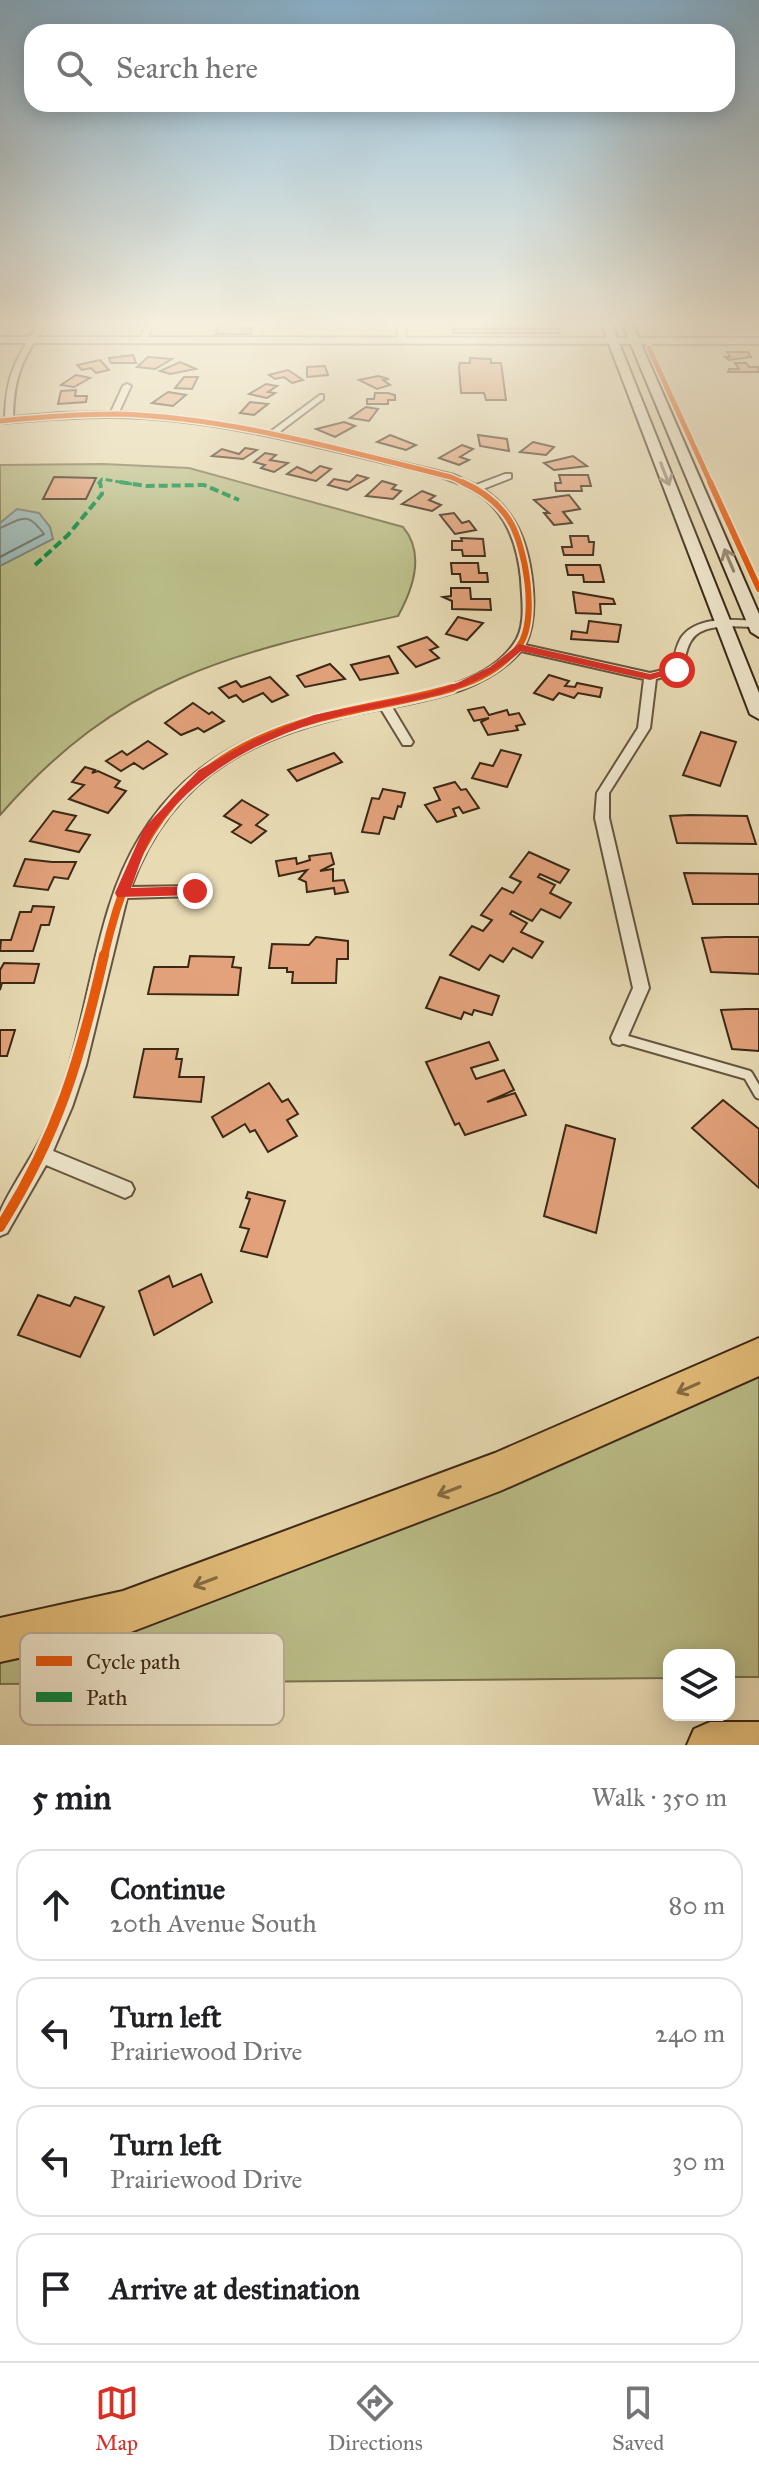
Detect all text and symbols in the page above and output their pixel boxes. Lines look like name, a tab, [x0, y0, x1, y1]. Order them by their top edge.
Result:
search box	[24, 24, 735, 112]
icon: search	[52, 46, 96, 90]
text: Search here	[116, 50, 258, 86]
one-way arrow	[659, 461, 673, 486]
one-way arrow	[720, 548, 735, 573]
route start	[659, 652, 695, 688]
route end	[177, 873, 213, 909]
one-way arrow	[676, 1381, 700, 1396]
one-way arrow	[437, 1484, 462, 1499]
one-way arrow	[193, 1576, 218, 1590]
legend	[20, 1633, 284, 1725]
text: Cycle path	[86, 1648, 181, 1675]
map controls	[663, 1649, 735, 1721]
button: layers	[663, 1649, 735, 1721]
text: Path	[86, 1684, 128, 1711]
text: 5 min	[32, 1777, 111, 1818]
text: Walk · 350 m	[592, 1781, 727, 1813]
text: Continue	[110, 1871, 225, 1907]
icon: ahead	[34, 1883, 78, 1927]
text: 80 m	[669, 1889, 725, 1921]
text: 20th Avenue South	[110, 1907, 317, 1939]
text: Turn left	[110, 1999, 221, 2035]
icon: left	[34, 2011, 78, 2055]
text: 240 m	[655, 2017, 725, 2049]
text: Prairiewood Drive	[110, 2035, 302, 2067]
text: Turn left	[110, 2127, 221, 2163]
icon: left	[34, 2139, 78, 2183]
text: 30 m	[672, 2145, 725, 2177]
text: Prairiewood Drive	[110, 2163, 302, 2195]
icon: arrive	[34, 2267, 78, 2311]
text: Arrive at destination	[110, 2271, 360, 2307]
tab: Map	[95, 2381, 139, 2456]
tab: Directions	[328, 2381, 423, 2456]
tab: Saved	[612, 2381, 664, 2456]

